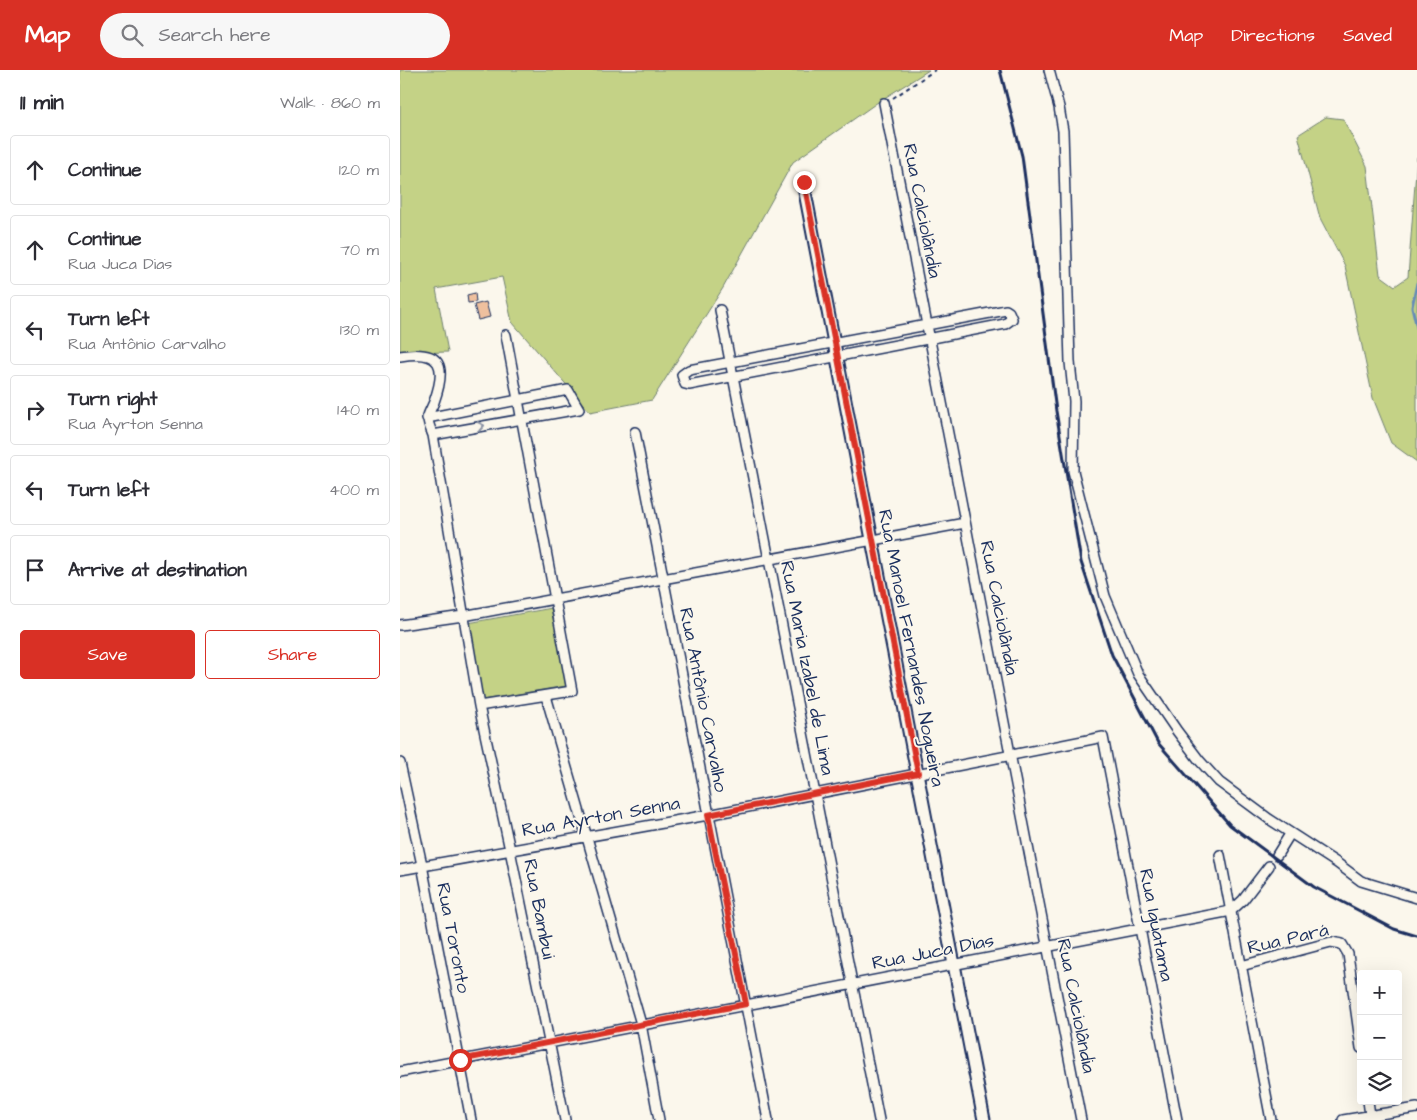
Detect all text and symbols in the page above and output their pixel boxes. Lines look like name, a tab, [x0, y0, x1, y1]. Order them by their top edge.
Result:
search box	[100, 13, 450, 58]
text: Map	[25, 18, 70, 52]
icon: search	[118, 21, 146, 49]
text: Search here	[158, 22, 271, 49]
text: Map	[1169, 23, 1203, 48]
text: Directions	[1231, 23, 1315, 48]
text: Saved	[1343, 23, 1392, 48]
text: 11 min	[20, 88, 64, 117]
text: Walk · 860 m	[280, 92, 380, 114]
street label: Rua Calciolândia	[896, 141, 948, 281]
icon: ahead	[21, 156, 49, 184]
text: Continue	[68, 157, 142, 184]
text: 120 m	[339, 159, 379, 181]
route end	[793, 171, 816, 194]
text: Continue	[68, 226, 142, 253]
icon: ahead	[21, 236, 49, 264]
text: 70 m	[340, 239, 379, 261]
text: Rua Juca Dias	[68, 253, 172, 275]
text: Turn left	[68, 306, 149, 333]
icon: left	[21, 316, 49, 344]
text: 130 m	[340, 319, 379, 341]
text: Rua Antônio Carvalho	[68, 333, 226, 355]
text: Turn right	[68, 386, 157, 413]
icon: right	[21, 396, 49, 424]
text: 140 m	[337, 399, 379, 421]
text: Rua Ayrton Senna	[68, 413, 203, 435]
one-way arrow	[476, 422, 485, 432]
icon: left	[21, 476, 49, 504]
text: Turn left	[68, 477, 149, 504]
text: 400 m	[329, 479, 379, 501]
street label: Rua Manoel Fernandes Nogueira	[870, 507, 951, 790]
street label: Rua Calciolândia	[973, 538, 1025, 678]
icon: arrive	[21, 556, 49, 584]
text: Arrive at destination	[68, 557, 247, 584]
street label: Rua Maria Izabel de Lima	[773, 558, 841, 778]
street label: Rua Antônio Carvalho	[672, 605, 734, 795]
button: Save	[20, 630, 195, 679]
button: Share	[205, 630, 380, 679]
street label: Rua Ayrton Senna	[520, 790, 683, 845]
street label: Rua Bambui	[516, 857, 562, 962]
street label: Rua Iguatama	[1131, 866, 1180, 984]
street label: Rua Toronto	[429, 880, 477, 996]
street label: Rua Pará	[1245, 917, 1332, 961]
street label: Rua Juca Dias	[870, 927, 996, 977]
street label: Rua Calciolândia	[1050, 936, 1102, 1076]
map controls	[1357, 970, 1402, 1105]
button: +	[1357, 970, 1402, 1015]
button: −	[1357, 1015, 1402, 1060]
route start	[449, 1049, 472, 1072]
button: layers	[1357, 1060, 1402, 1105]

